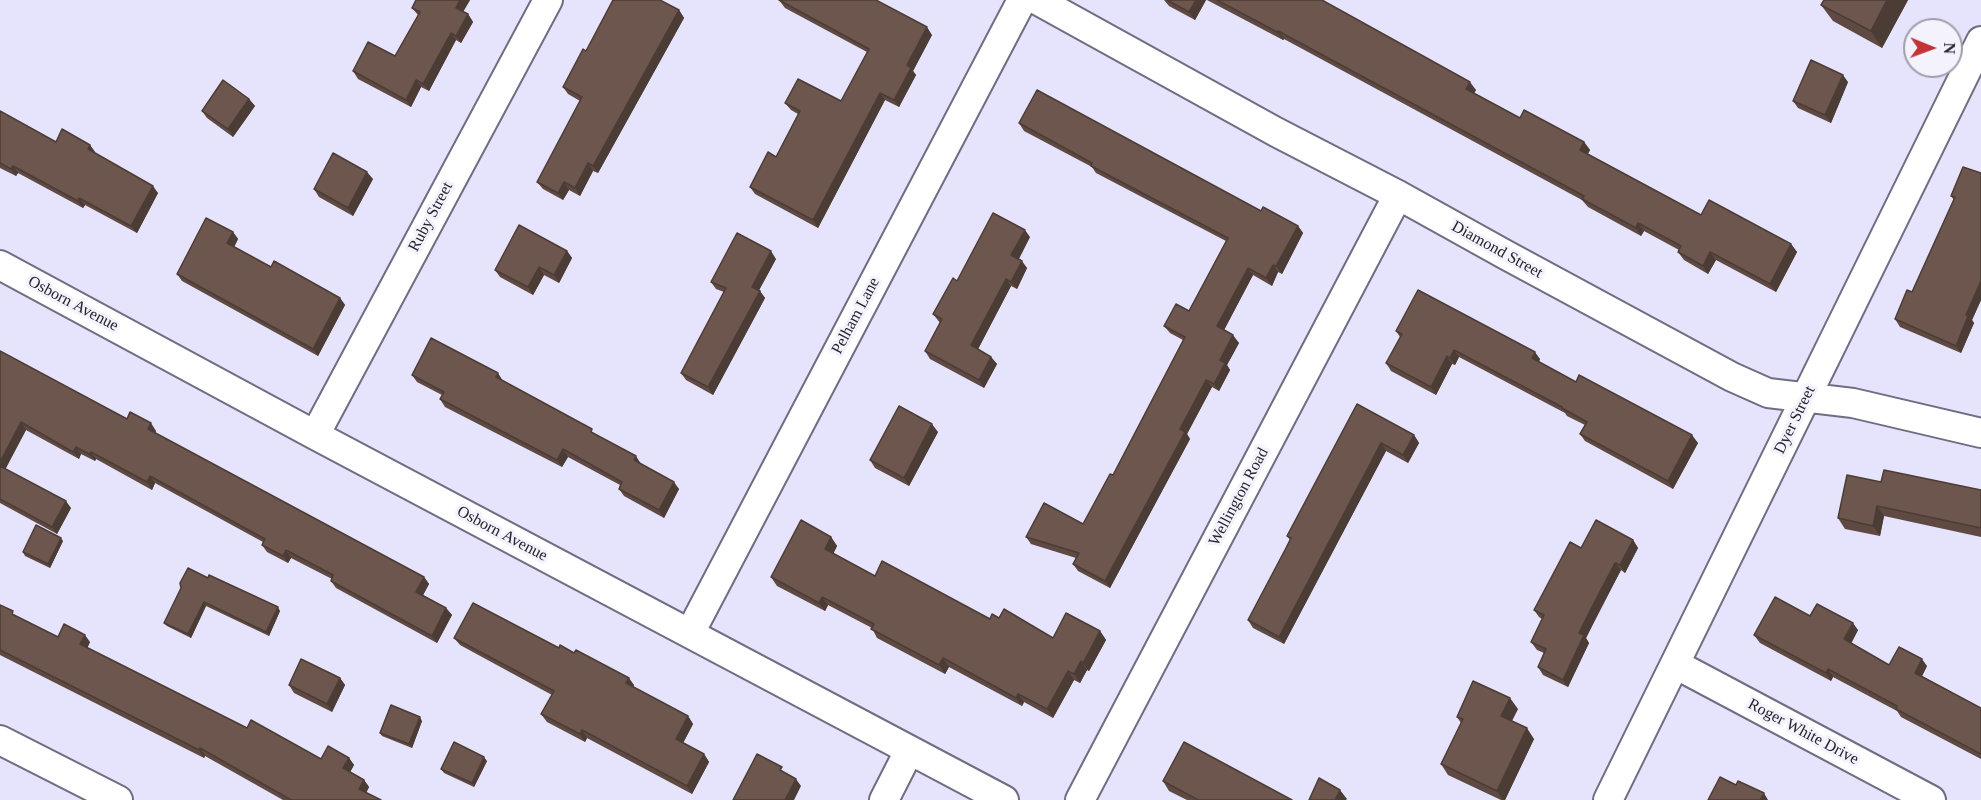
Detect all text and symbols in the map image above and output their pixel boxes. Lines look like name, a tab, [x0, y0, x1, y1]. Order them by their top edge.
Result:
north arrow	[1903, 18, 1963, 78]
text: N	[1941, 42, 1958, 54]
street label: Ruby Street	[405, 179, 457, 255]
street label: Diamond Street	[1448, 217, 1546, 283]
street label: Osborn Avenue	[24, 272, 122, 336]
street label: Pelham Lane	[828, 274, 884, 358]
street label: Dyer Street	[1770, 383, 1820, 457]
street label: Wellington Road	[1205, 445, 1273, 549]
street label: Osborn Avenue	[453, 502, 551, 566]
street label: Roger White Drive	[1744, 695, 1862, 769]

